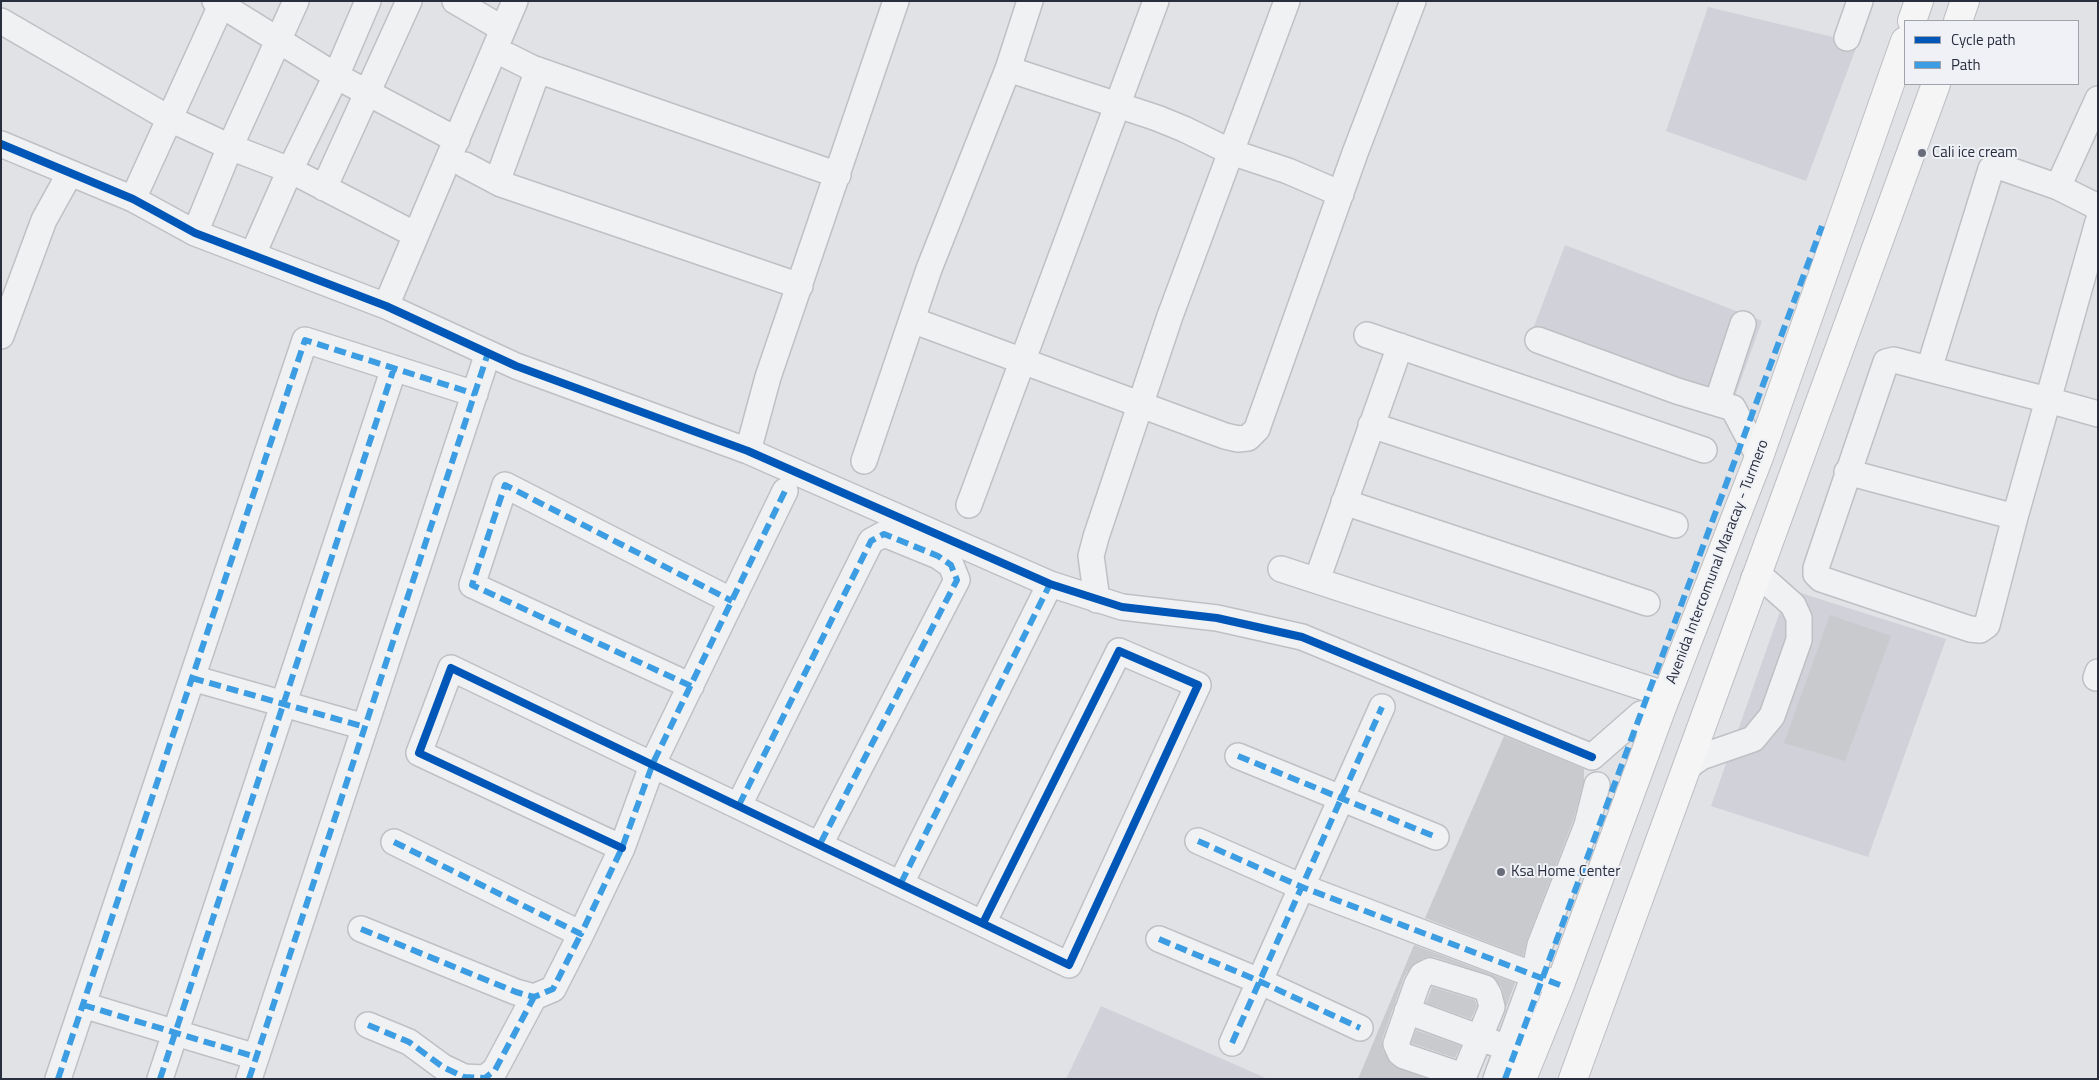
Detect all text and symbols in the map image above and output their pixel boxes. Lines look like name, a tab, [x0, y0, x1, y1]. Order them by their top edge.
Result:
legend	[1904, 20, 2079, 85]
text: Cycle path	[1951, 28, 2016, 51]
text: Path	[1951, 53, 1981, 76]
place label: Cali ice cream	[1932, 144, 2018, 162]
marker: Cali ice cream	[1916, 147, 1928, 159]
street label: Avenida Intercomunal Maracay - Turmero	[1663, 437, 1773, 687]
place label: Ksa Home Center	[1511, 863, 1620, 881]
marker: Ksa Home Center	[1495, 866, 1507, 878]

